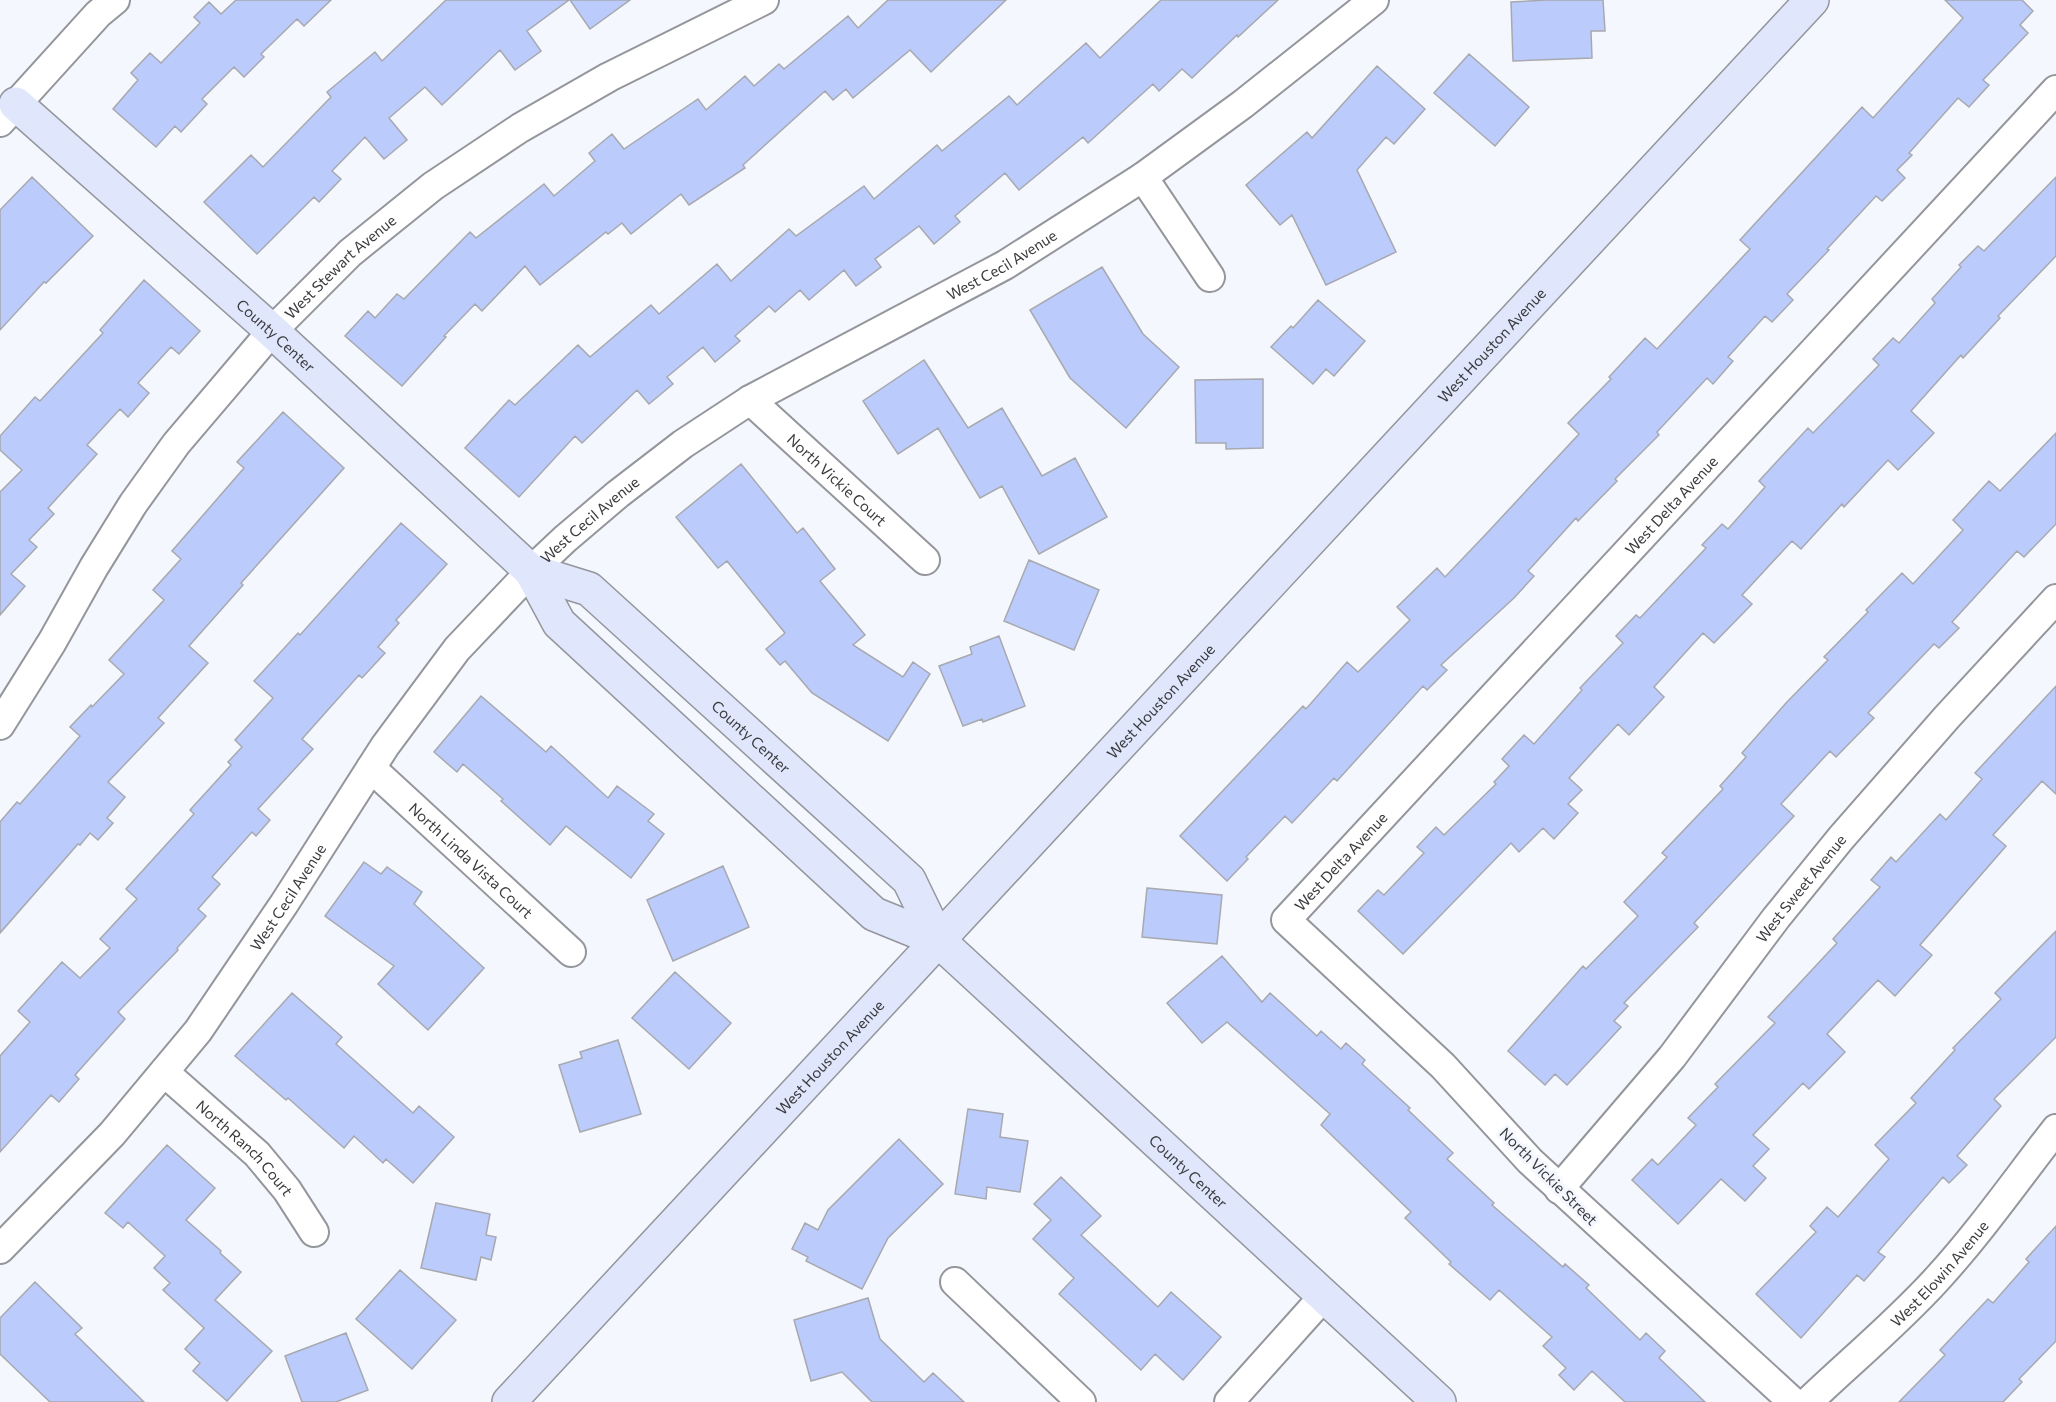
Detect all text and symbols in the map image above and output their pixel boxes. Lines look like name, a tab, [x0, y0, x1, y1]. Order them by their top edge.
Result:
street label: West Stewart Avenue	[281, 211, 399, 322]
street label: West Cecil Avenue	[943, 225, 1060, 303]
street label: West Houston Avenue	[1434, 284, 1549, 406]
street label: County Center	[233, 295, 319, 376]
street label: North Vickie Court	[784, 430, 890, 529]
street label: West Delta Avenue	[1621, 452, 1721, 558]
street label: West Cecil Avenue	[536, 472, 643, 567]
street label: West Houston Avenue	[1103, 640, 1218, 762]
street label: County Center	[708, 696, 794, 777]
street label: North Linda Vista Court	[405, 799, 537, 922]
street label: West Delta Avenue	[1290, 808, 1391, 914]
street label: West Sweet Avenue	[1752, 831, 1849, 946]
street label: West Cecil Avenue	[246, 840, 329, 954]
street label: West Houston Avenue	[772, 996, 887, 1118]
street label: North Ranch Court	[193, 1096, 297, 1199]
street label: North Vickie Street	[1496, 1123, 1602, 1229]
street label: County Center	[1146, 1131, 1231, 1211]
street label: West Elowin Avenue	[1887, 1217, 1992, 1330]

